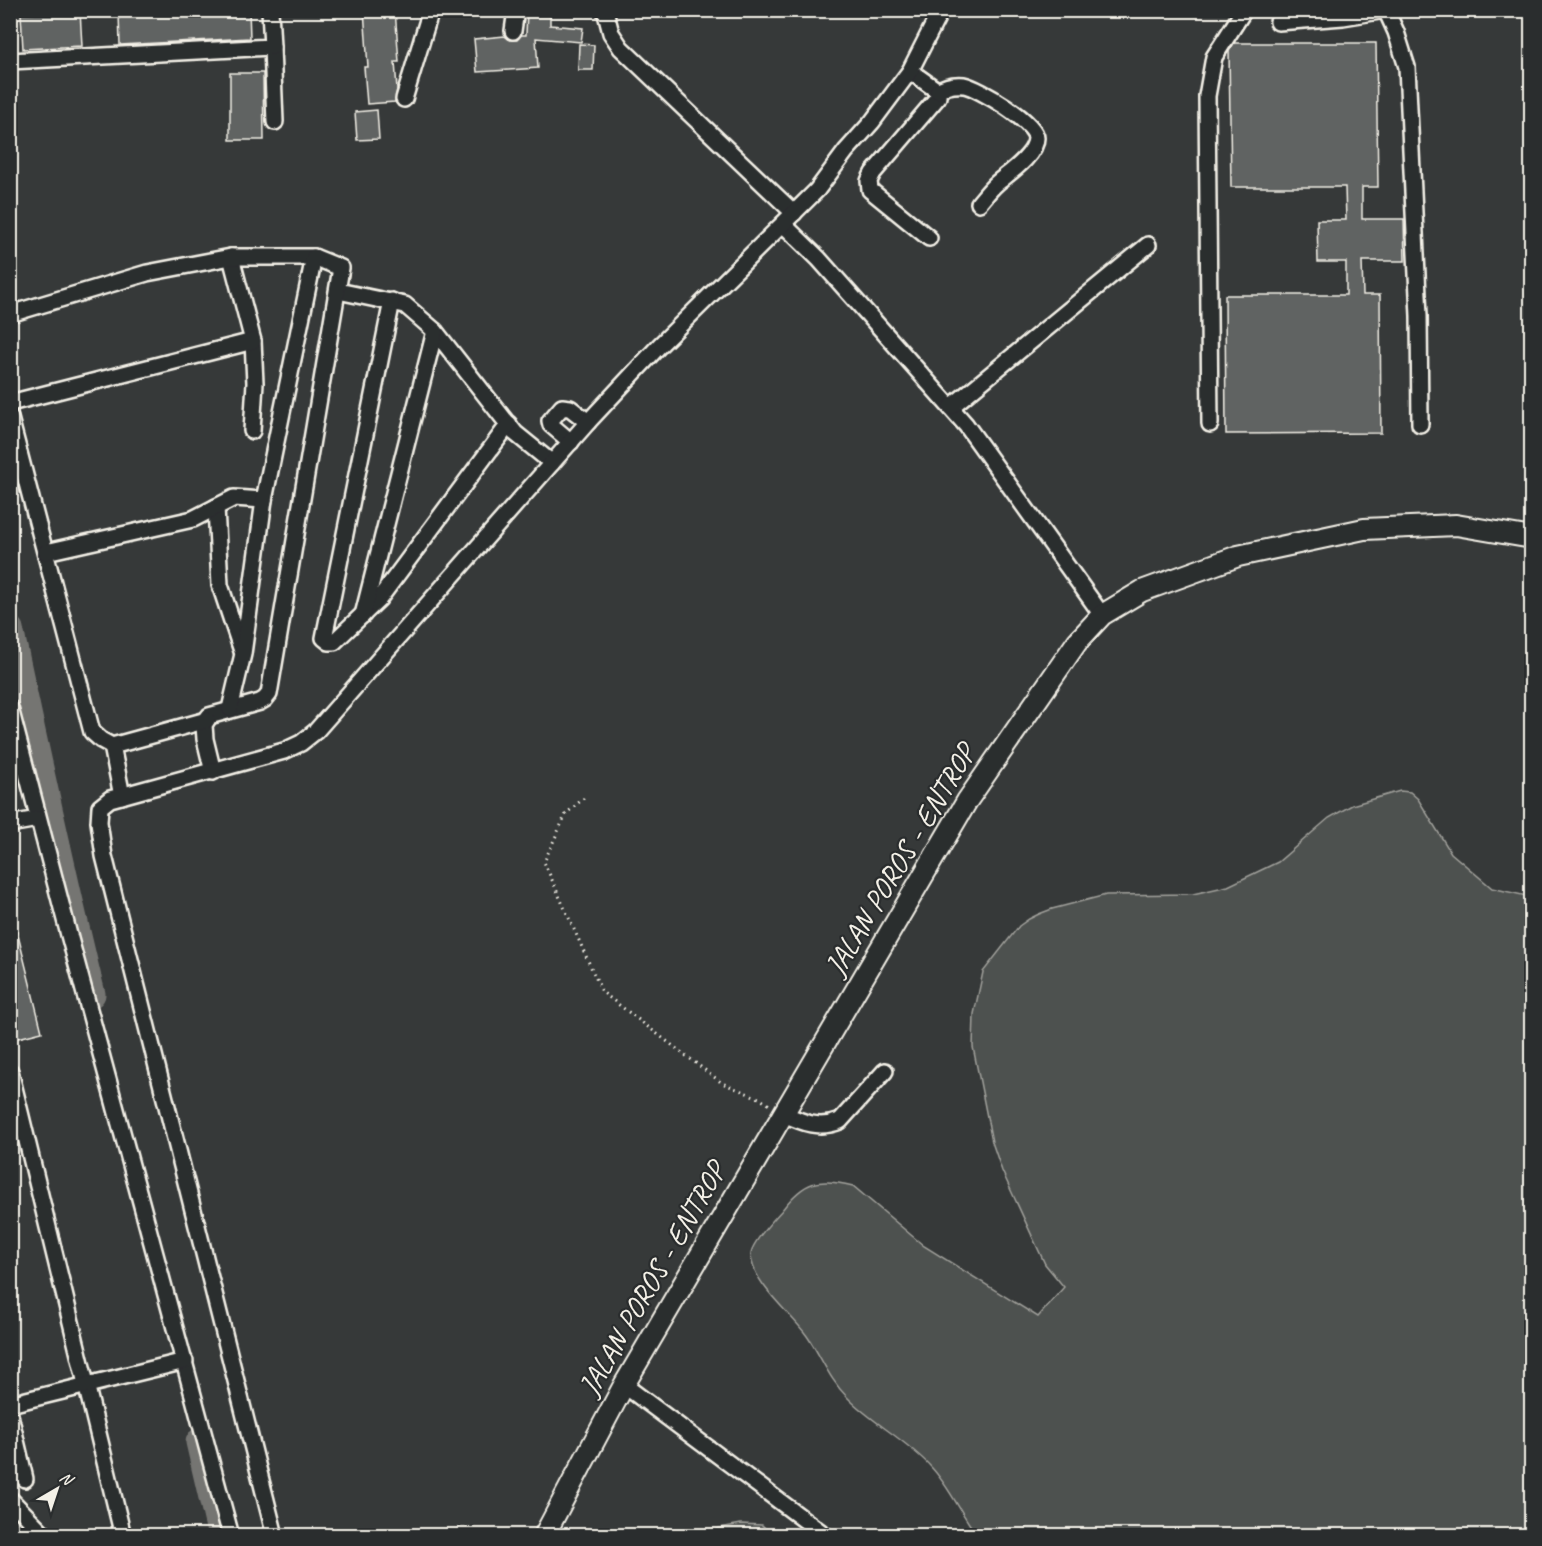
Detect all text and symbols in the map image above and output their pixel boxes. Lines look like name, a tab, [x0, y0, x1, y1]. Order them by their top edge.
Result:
street label: JALAN POROS - ENTROP	[815, 734, 986, 984]
street label: JALAN POROS - ENTROP	[569, 1152, 736, 1404]
north arrow	[27, 1459, 87, 1519]
text: N	[56, 1467, 78, 1491]

